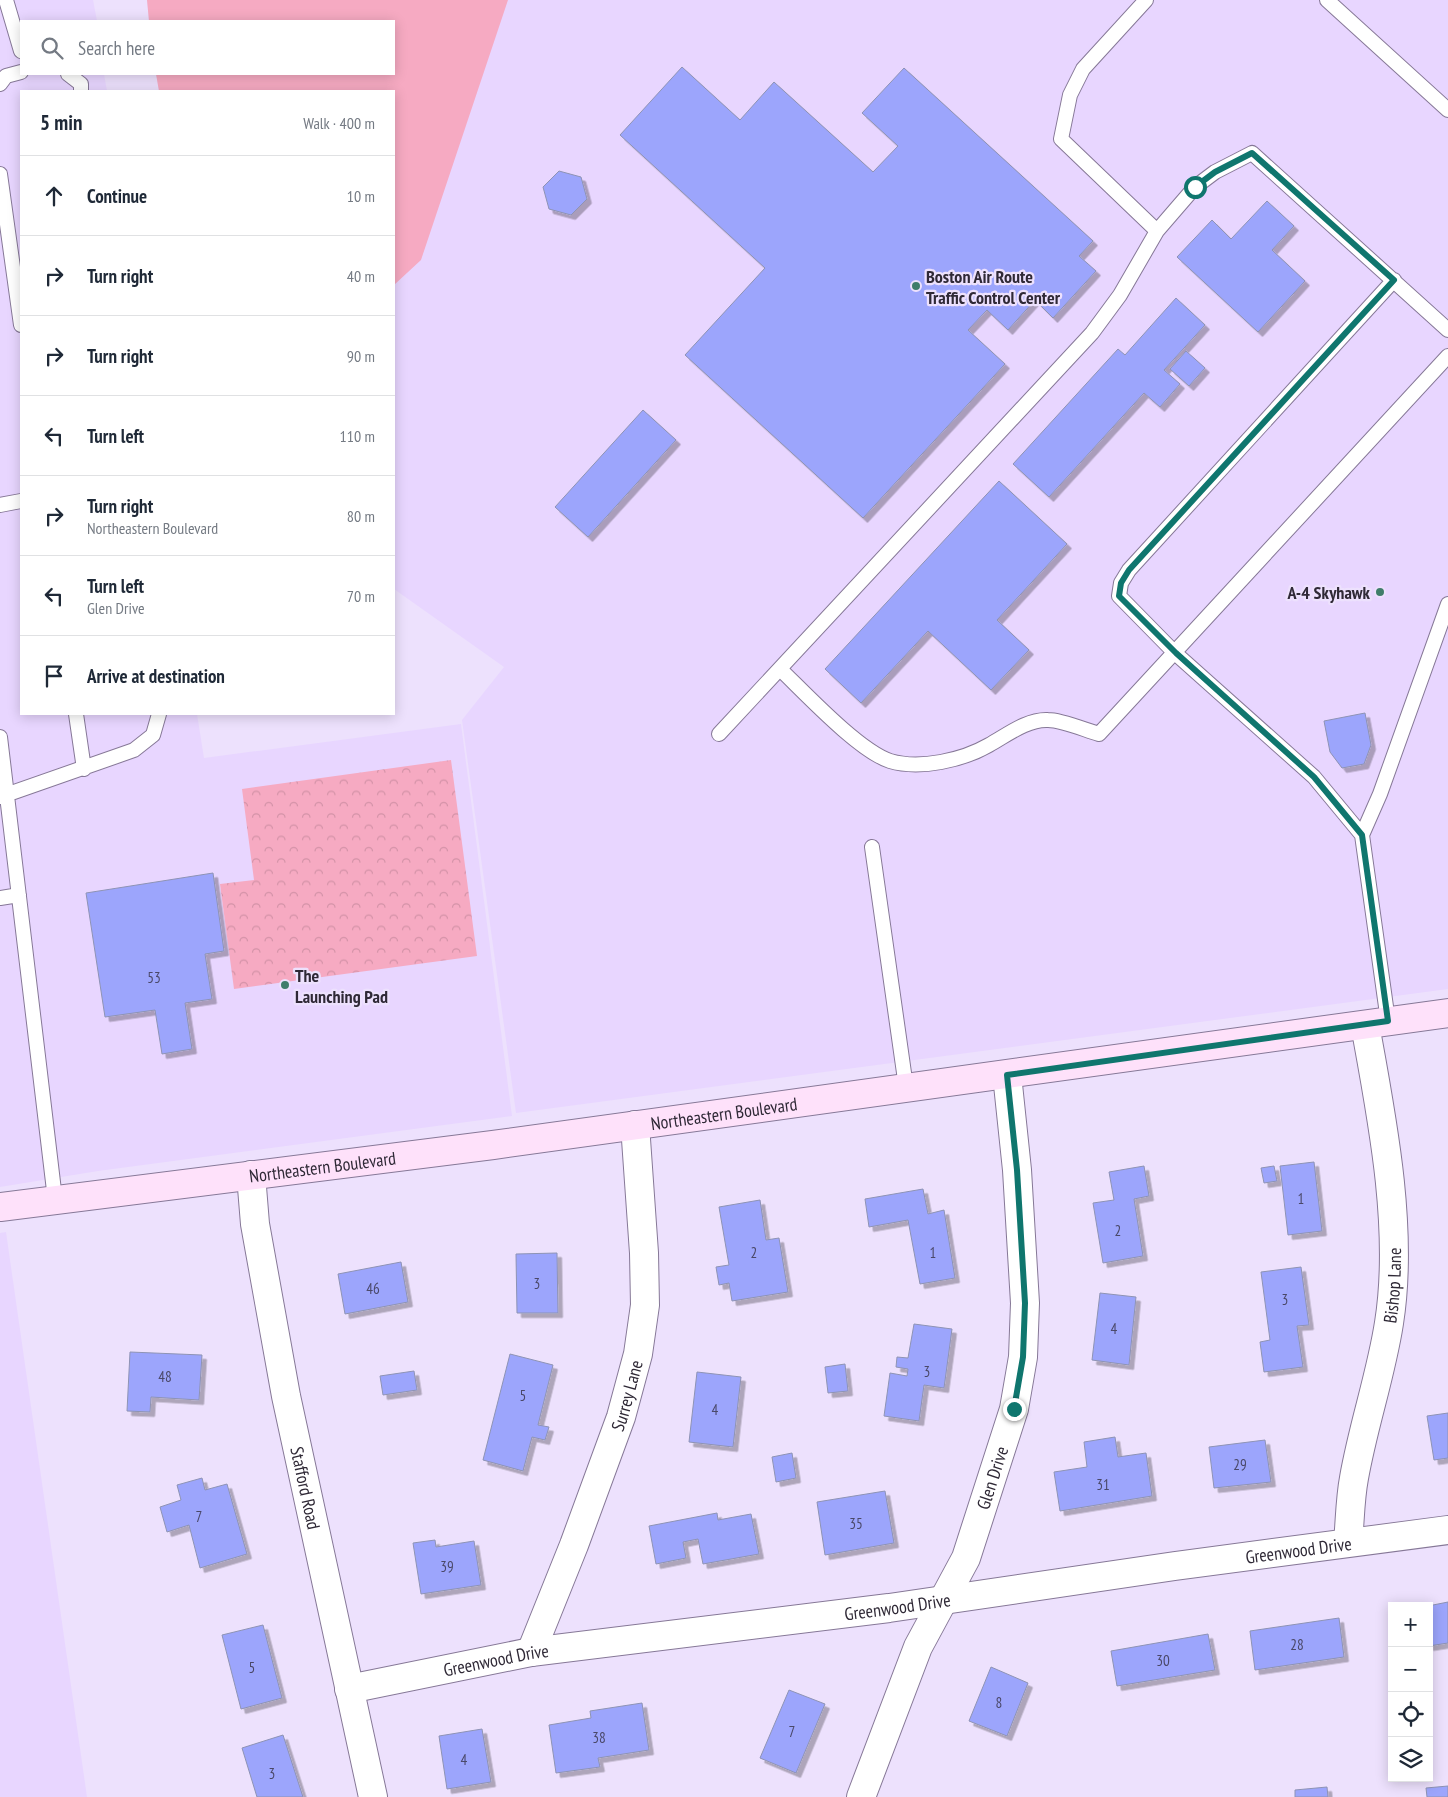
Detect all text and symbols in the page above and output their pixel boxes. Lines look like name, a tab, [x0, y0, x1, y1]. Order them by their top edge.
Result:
search box	[20, 20, 395, 75]
icon: search	[38, 34, 66, 62]
text: Search here	[78, 36, 155, 60]
text: 5 min	[40, 109, 82, 136]
text: Walk · 400 m	[303, 113, 375, 133]
route start	[1184, 176, 1207, 199]
icon: ahead	[40, 182, 68, 210]
text: Continue	[87, 184, 147, 208]
text: 10 m	[347, 186, 375, 206]
icon: right	[40, 262, 68, 290]
text: Turn right	[87, 264, 153, 288]
place label: Boston Air Route Traffic Control Center	[926, 265, 1061, 309]
text: 40 m	[347, 266, 375, 286]
marker: Boston Air Route Traffic Control Center	[910, 280, 922, 292]
icon: right	[40, 342, 68, 370]
text: Turn right	[87, 344, 153, 368]
text: 90 m	[347, 346, 375, 366]
icon: left	[40, 422, 68, 450]
text: Turn left	[87, 424, 144, 448]
text: 110 m	[340, 426, 375, 446]
text: Turn right	[87, 494, 153, 518]
icon: right	[40, 502, 68, 530]
text: 80 m	[347, 506, 375, 526]
text: Northeastern Boulevard	[87, 518, 218, 538]
text: Turn left	[87, 574, 144, 598]
place label: A-4 Skyhawk	[1286, 581, 1371, 604]
icon: left	[40, 582, 68, 610]
text: 70 m	[347, 586, 375, 606]
marker: A-4 Skyhawk	[1374, 586, 1386, 598]
text: Glen Drive	[87, 598, 145, 618]
icon: arrive	[40, 662, 68, 690]
text: Arrive at destination	[87, 664, 225, 688]
place label: The Launching Pad	[295, 964, 388, 1008]
house number: 53	[147, 968, 161, 987]
marker: The Launching Pad	[279, 979, 291, 991]
street label: Northeastern Boulevard	[649, 1092, 799, 1135]
street label: Northeastern Boulevard	[248, 1146, 397, 1187]
house number: 1	[1298, 1189, 1304, 1208]
house number: 2	[1115, 1221, 1121, 1240]
house number: 2	[751, 1243, 757, 1262]
house number: 1	[930, 1243, 936, 1262]
street label: Bishop Lane	[1378, 1248, 1406, 1325]
house number: 3	[534, 1274, 540, 1293]
house number: 46	[366, 1279, 380, 1298]
house number: 3	[1282, 1290, 1288, 1309]
house number: 4	[1111, 1319, 1118, 1338]
street label: Surrey Lane	[605, 1358, 647, 1434]
house number: 3	[924, 1362, 930, 1381]
house number: 48	[158, 1367, 172, 1386]
house number: 5	[520, 1386, 526, 1405]
route end	[1003, 1398, 1026, 1421]
house number: 4	[712, 1400, 719, 1419]
street label: Glen Drive	[971, 1443, 1013, 1512]
street label: Stafford Road	[286, 1444, 326, 1531]
house number: 29	[1233, 1455, 1247, 1474]
house number: 31	[1096, 1475, 1110, 1494]
house number: 7	[196, 1507, 202, 1526]
house number: 35	[849, 1514, 863, 1533]
street label: Greenwood Drive	[1244, 1531, 1353, 1568]
house number: 39	[440, 1557, 454, 1576]
street label: Greenwood Drive	[843, 1588, 952, 1625]
map controls	[1388, 1602, 1433, 1782]
button: +	[1388, 1602, 1433, 1647]
house number: 28	[1290, 1635, 1304, 1654]
street label: Greenwood Drive	[441, 1638, 550, 1681]
button: −	[1388, 1647, 1433, 1692]
house number: 30	[1156, 1651, 1170, 1670]
house number: 5	[249, 1658, 255, 1677]
button: locate	[1388, 1692, 1433, 1737]
house number: 8	[996, 1693, 1002, 1712]
house number: 7	[789, 1722, 795, 1741]
house number: 38	[592, 1728, 606, 1747]
button: layers	[1388, 1737, 1433, 1782]
house number: 4	[461, 1750, 468, 1769]
house number: 3	[269, 1764, 275, 1783]

